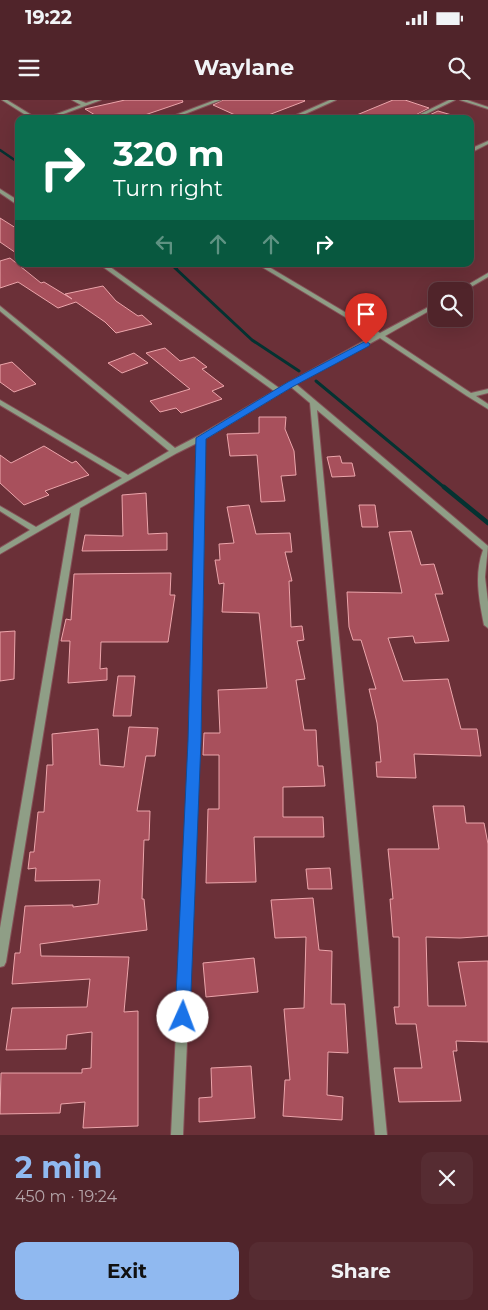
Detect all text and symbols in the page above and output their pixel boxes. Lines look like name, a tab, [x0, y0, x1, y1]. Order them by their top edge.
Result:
text: 19:22	[25, 6, 72, 29]
icon: menu	[15, 54, 43, 82]
text: Waylane	[194, 54, 294, 81]
icon: search	[445, 54, 473, 82]
text: 320 m	[113, 132, 225, 175]
icon: right	[30, 135, 95, 200]
text: Turn right	[113, 175, 223, 202]
icon: left	[151, 230, 179, 258]
icon: ahead	[204, 230, 232, 258]
icon: ahead	[257, 230, 285, 258]
icon: right	[310, 230, 338, 258]
map controls	[428, 282, 473, 327]
button: search	[428, 282, 473, 327]
pin	[345, 293, 387, 344]
icon: arrive	[352, 300, 380, 328]
position arrow	[156, 990, 208, 1042]
text: 2 min	[15, 1149, 102, 1186]
button: close	[421, 1152, 473, 1204]
text: 450 m · 19:24	[15, 1187, 117, 1206]
button: Exit	[15, 1242, 239, 1300]
button: Share	[249, 1242, 473, 1300]

